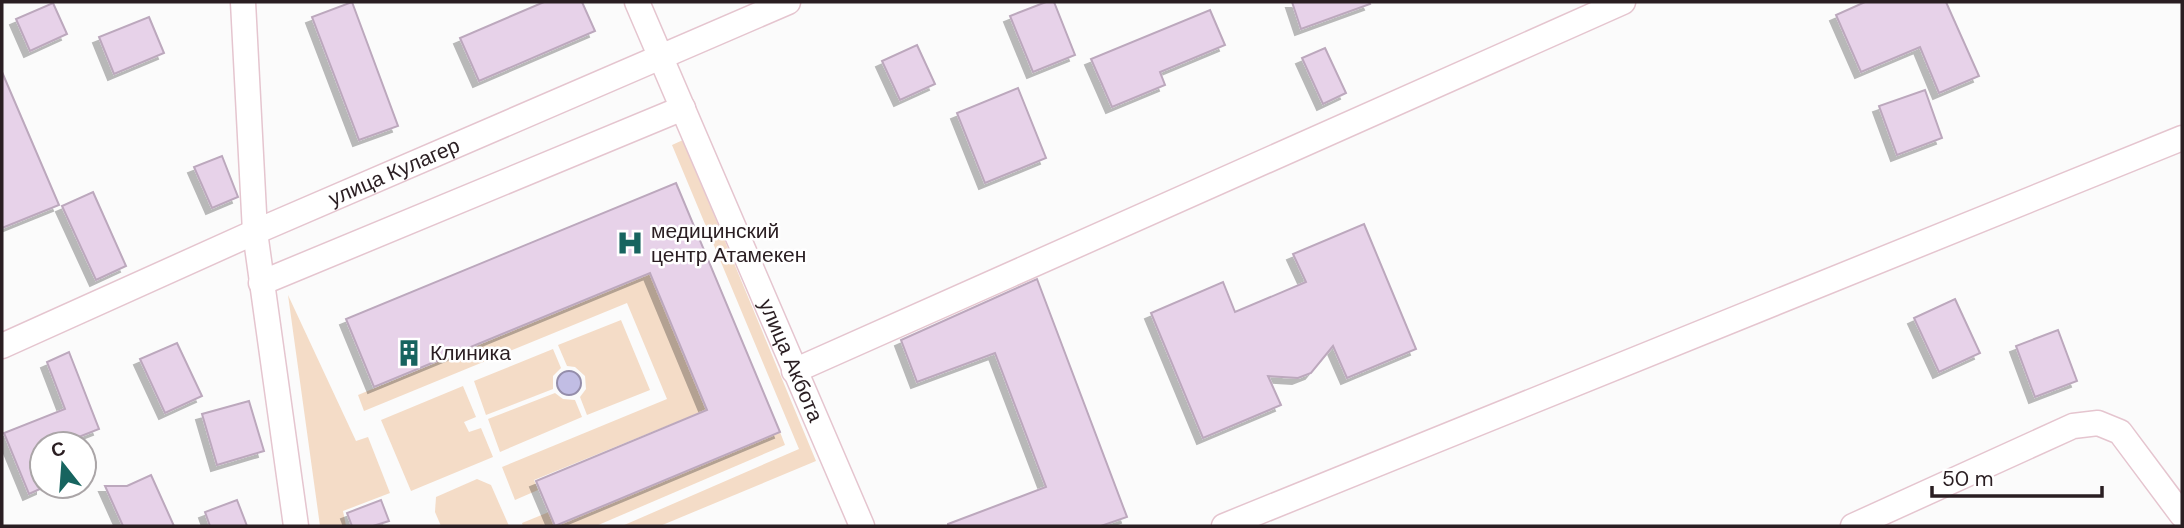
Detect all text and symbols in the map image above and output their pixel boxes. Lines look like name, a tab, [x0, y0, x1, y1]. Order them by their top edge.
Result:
street label: улица Кулагер	[324, 131, 464, 213]
place label: медицинский центр Атамекен	[651, 217, 806, 269]
hospital icon: медицинский центр Атамекен	[615, 228, 645, 258]
street label: улица Акбота	[752, 294, 830, 427]
building icon: Клиника	[394, 338, 424, 368]
place label: Клиника	[430, 339, 511, 367]
north arrow	[28, 430, 98, 500]
text: С	[48, 435, 69, 463]
scale bar	[1932, 454, 2102, 498]
text: 50 m	[1942, 465, 1993, 493]

